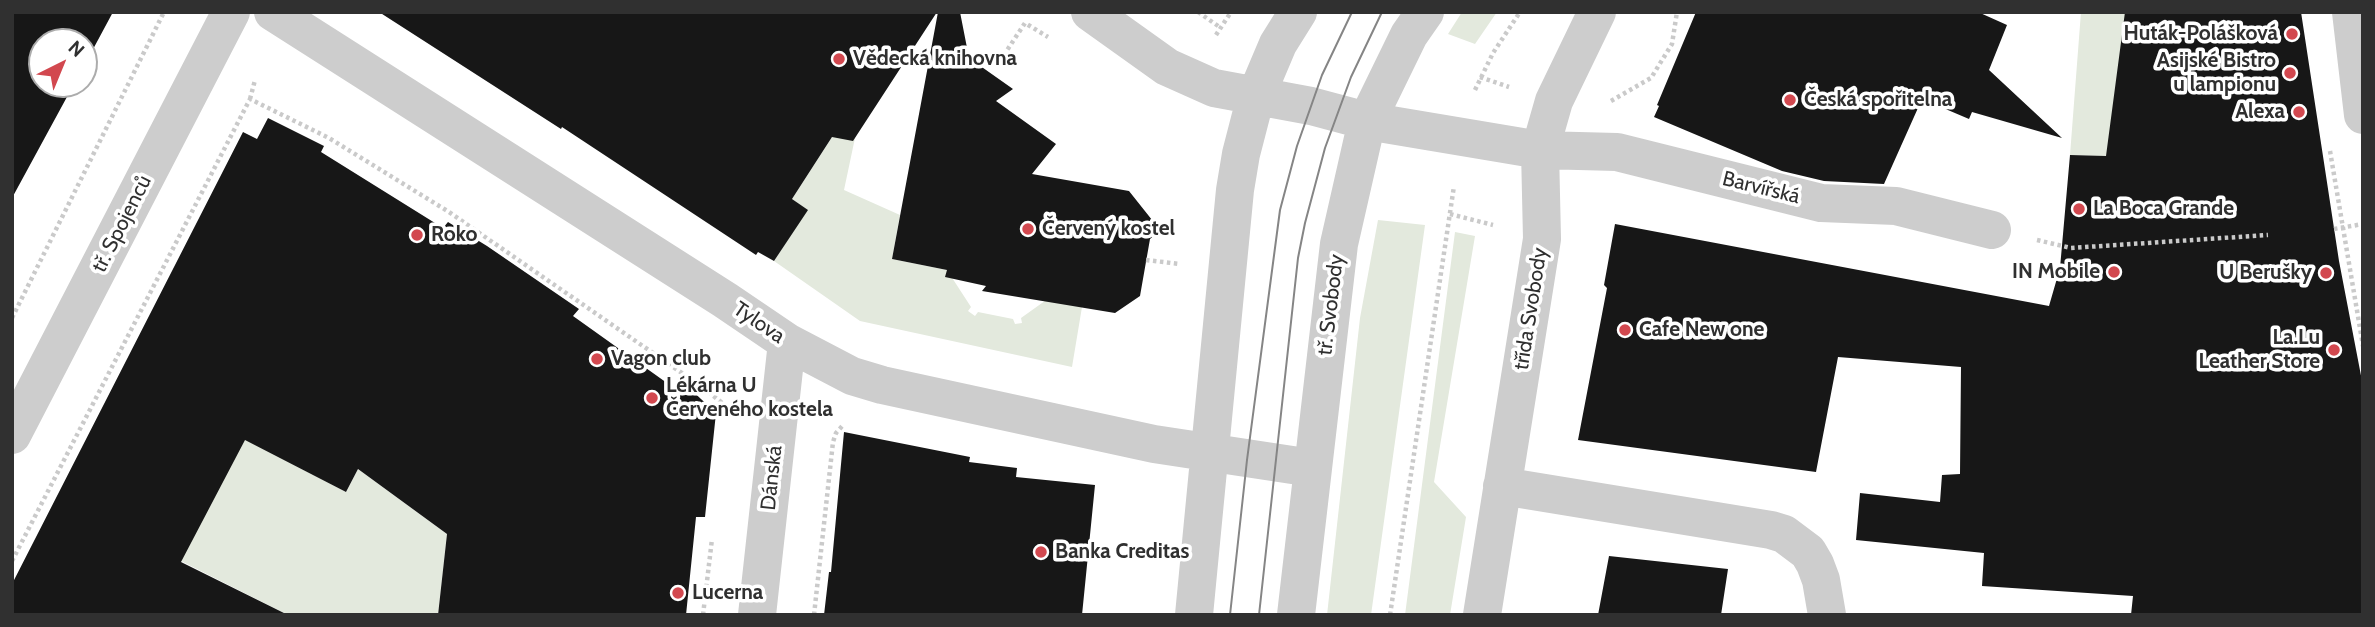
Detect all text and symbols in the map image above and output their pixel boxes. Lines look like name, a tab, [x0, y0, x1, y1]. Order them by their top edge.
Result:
place label: Huták-Polášková	[2124, 21, 2278, 47]
marker: Huták-Polášková	[2284, 26, 2300, 42]
north arrow	[28, 28, 98, 98]
text: N	[64, 36, 89, 62]
place label: Vědecká knihovna	[853, 46, 1017, 72]
place label: Asijské Bistro u lampionu	[2157, 48, 2276, 98]
marker: Vědecká knihovna	[831, 51, 847, 67]
marker: Asijské Bistro u lampionu	[2282, 65, 2298, 81]
place label: Česká spořitelna	[1804, 87, 1952, 113]
marker: Česká spořitelna	[1782, 92, 1798, 108]
place label: Alexa	[2235, 99, 2285, 125]
marker: Alexa	[2291, 104, 2307, 120]
street label: Barvířská	[1720, 166, 1802, 210]
street label: tř. Spojenců	[87, 171, 157, 277]
place label: La Boca Grande	[2093, 196, 2234, 222]
marker: La Boca Grande	[2071, 201, 2087, 217]
place label: Červený kostel	[1042, 216, 1175, 242]
marker: Červený kostel	[1020, 221, 1036, 237]
place label: Roko	[431, 222, 477, 248]
marker: Roko	[409, 227, 425, 243]
street label: třída Svobody	[1509, 246, 1553, 372]
street label: tř. Svobody	[1312, 253, 1350, 357]
place label: IN Mobile	[2012, 259, 2100, 285]
place label: U Berušky	[2219, 260, 2312, 286]
marker: IN Mobile	[2106, 264, 2122, 280]
marker: U Berušky	[2318, 265, 2334, 281]
street label: Tylova	[729, 297, 789, 349]
place label: Cafe New one	[1639, 317, 1764, 343]
marker: Cafe New one	[1617, 322, 1633, 338]
place label: La.Lu Leather Store	[2199, 325, 2320, 375]
marker: La.Lu Leather Store	[2326, 342, 2342, 358]
place label: Vagon club	[611, 346, 711, 372]
marker: Vagon club	[589, 351, 605, 367]
place label: Lékárna U Červeného kostela	[666, 373, 833, 423]
marker: Lékárna U Červeného kostela	[644, 390, 660, 406]
street label: Dánská	[756, 444, 788, 512]
place label: Banka Creditas	[1055, 539, 1189, 565]
marker: Banka Creditas	[1033, 544, 1049, 560]
place label: Lucerna	[692, 580, 763, 606]
marker: Lucerna	[670, 585, 686, 601]

